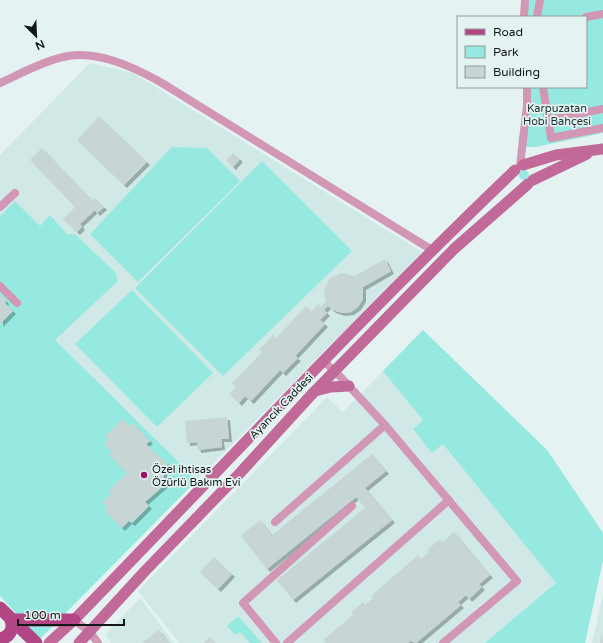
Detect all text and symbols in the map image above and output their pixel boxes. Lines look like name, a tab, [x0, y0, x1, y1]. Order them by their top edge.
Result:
north arrow	[16, 16, 56, 56]
legend	[457, 16, 587, 88]
text: Road	[493, 25, 523, 39]
text: N	[33, 37, 47, 52]
text: Park	[493, 45, 519, 59]
text: Building	[493, 65, 540, 79]
park label: Karpuzatan Hobi Bahçesi	[523, 102, 591, 128]
street label: Ayancık Caddesi	[247, 371, 316, 442]
place label: Özel ihtisas Özürlü Bakım Evi	[152, 463, 241, 489]
marker: Özel ihtisas Özürlü Bakım Evi	[139, 470, 149, 480]
scale bar	[18, 601, 124, 627]
text: 100 m	[24, 608, 61, 622]

